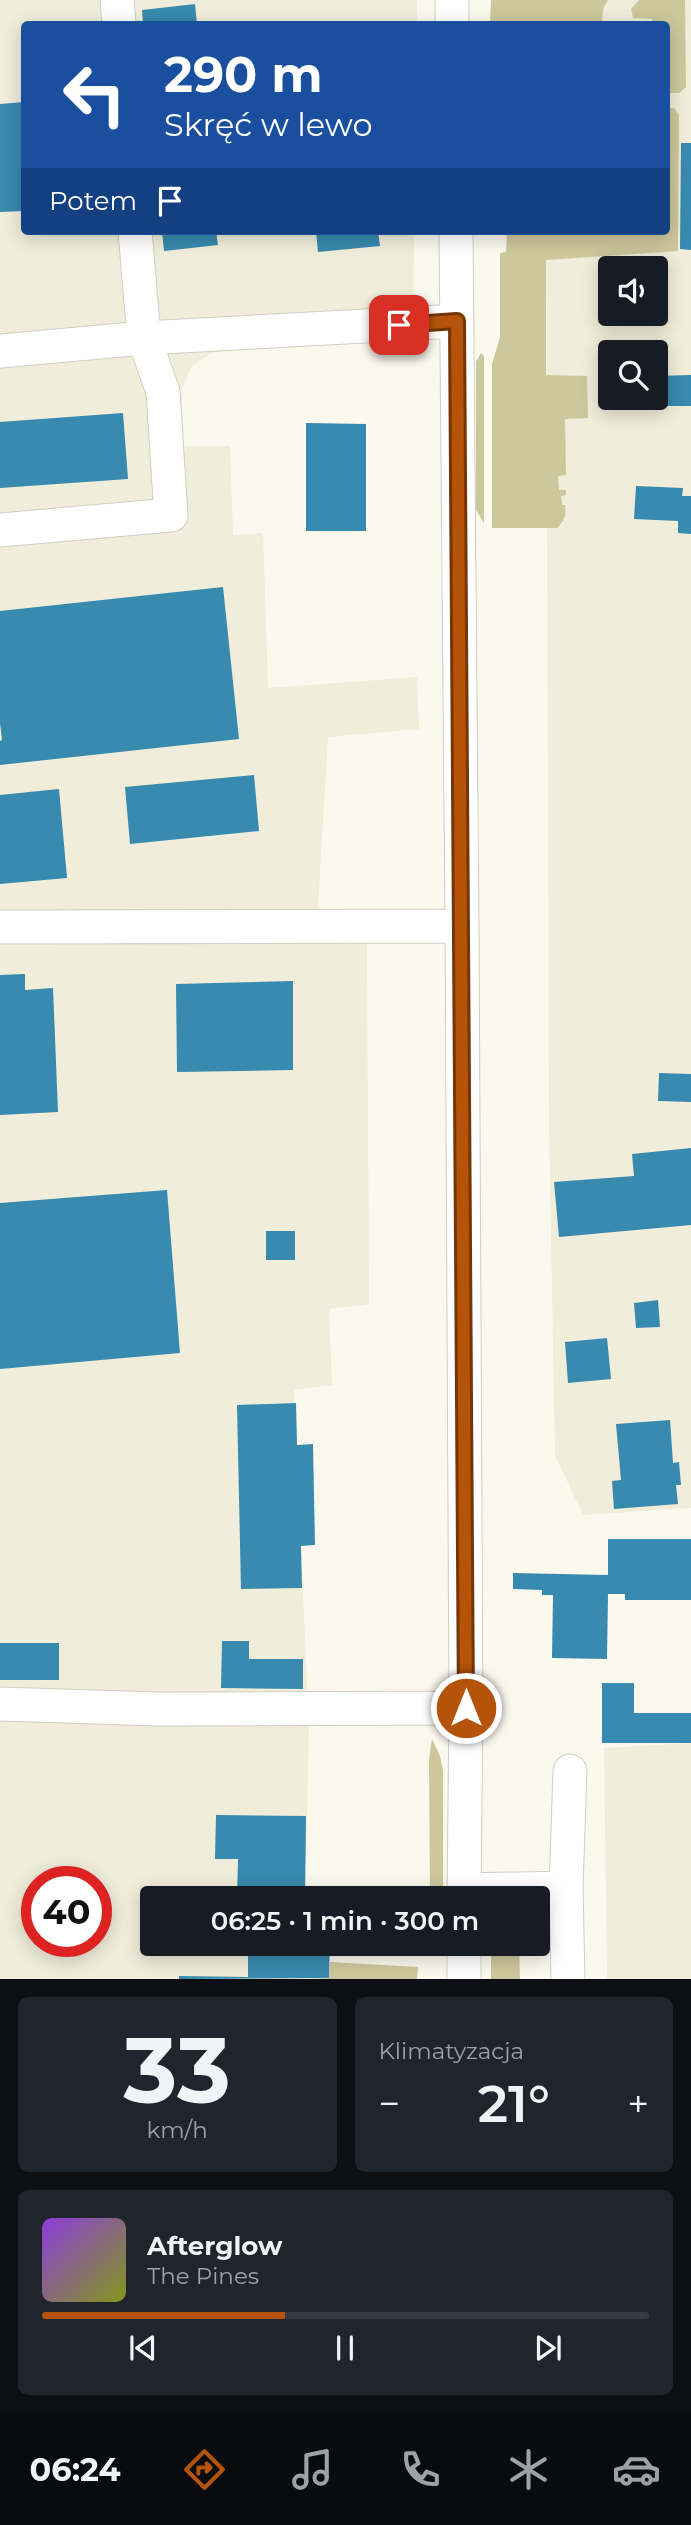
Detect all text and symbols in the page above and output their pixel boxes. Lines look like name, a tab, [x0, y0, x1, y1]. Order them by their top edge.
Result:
text: 290 m	[164, 45, 323, 104]
icon: left	[49, 49, 140, 140]
text: Skręć w lewo	[164, 105, 373, 144]
icon: arrive	[151, 182, 189, 220]
text: Potem	[49, 185, 137, 217]
map controls	[598, 256, 668, 410]
button: sound	[598, 256, 668, 326]
pin	[369, 295, 429, 355]
icon: arrive	[380, 306, 418, 344]
button: search	[598, 340, 668, 410]
position arrow	[429, 1671, 503, 1745]
speed limit sign: 40	[21, 1866, 112, 1957]
text: 06:25 · 1 min · 300 m	[211, 1905, 479, 1937]
text: 33	[124, 2015, 231, 2126]
text: Klimatyzacja	[379, 2037, 524, 2065]
text: 21°	[478, 2072, 550, 2135]
text: −	[379, 2080, 400, 2127]
text: +	[627, 2080, 649, 2127]
text: km/h	[147, 2116, 208, 2144]
text: Afterglow	[147, 2230, 282, 2262]
text: The Pines	[147, 2262, 259, 2290]
icon: previous	[124, 2329, 162, 2367]
icon: pause	[326, 2329, 364, 2367]
icon: next	[529, 2329, 567, 2367]
icon: directions	[180, 2445, 229, 2494]
icon: music	[288, 2445, 337, 2494]
icon: phone	[396, 2445, 445, 2494]
icon: climate	[504, 2445, 553, 2494]
icon: car	[612, 2445, 661, 2494]
text: 06:24	[30, 2450, 121, 2489]

